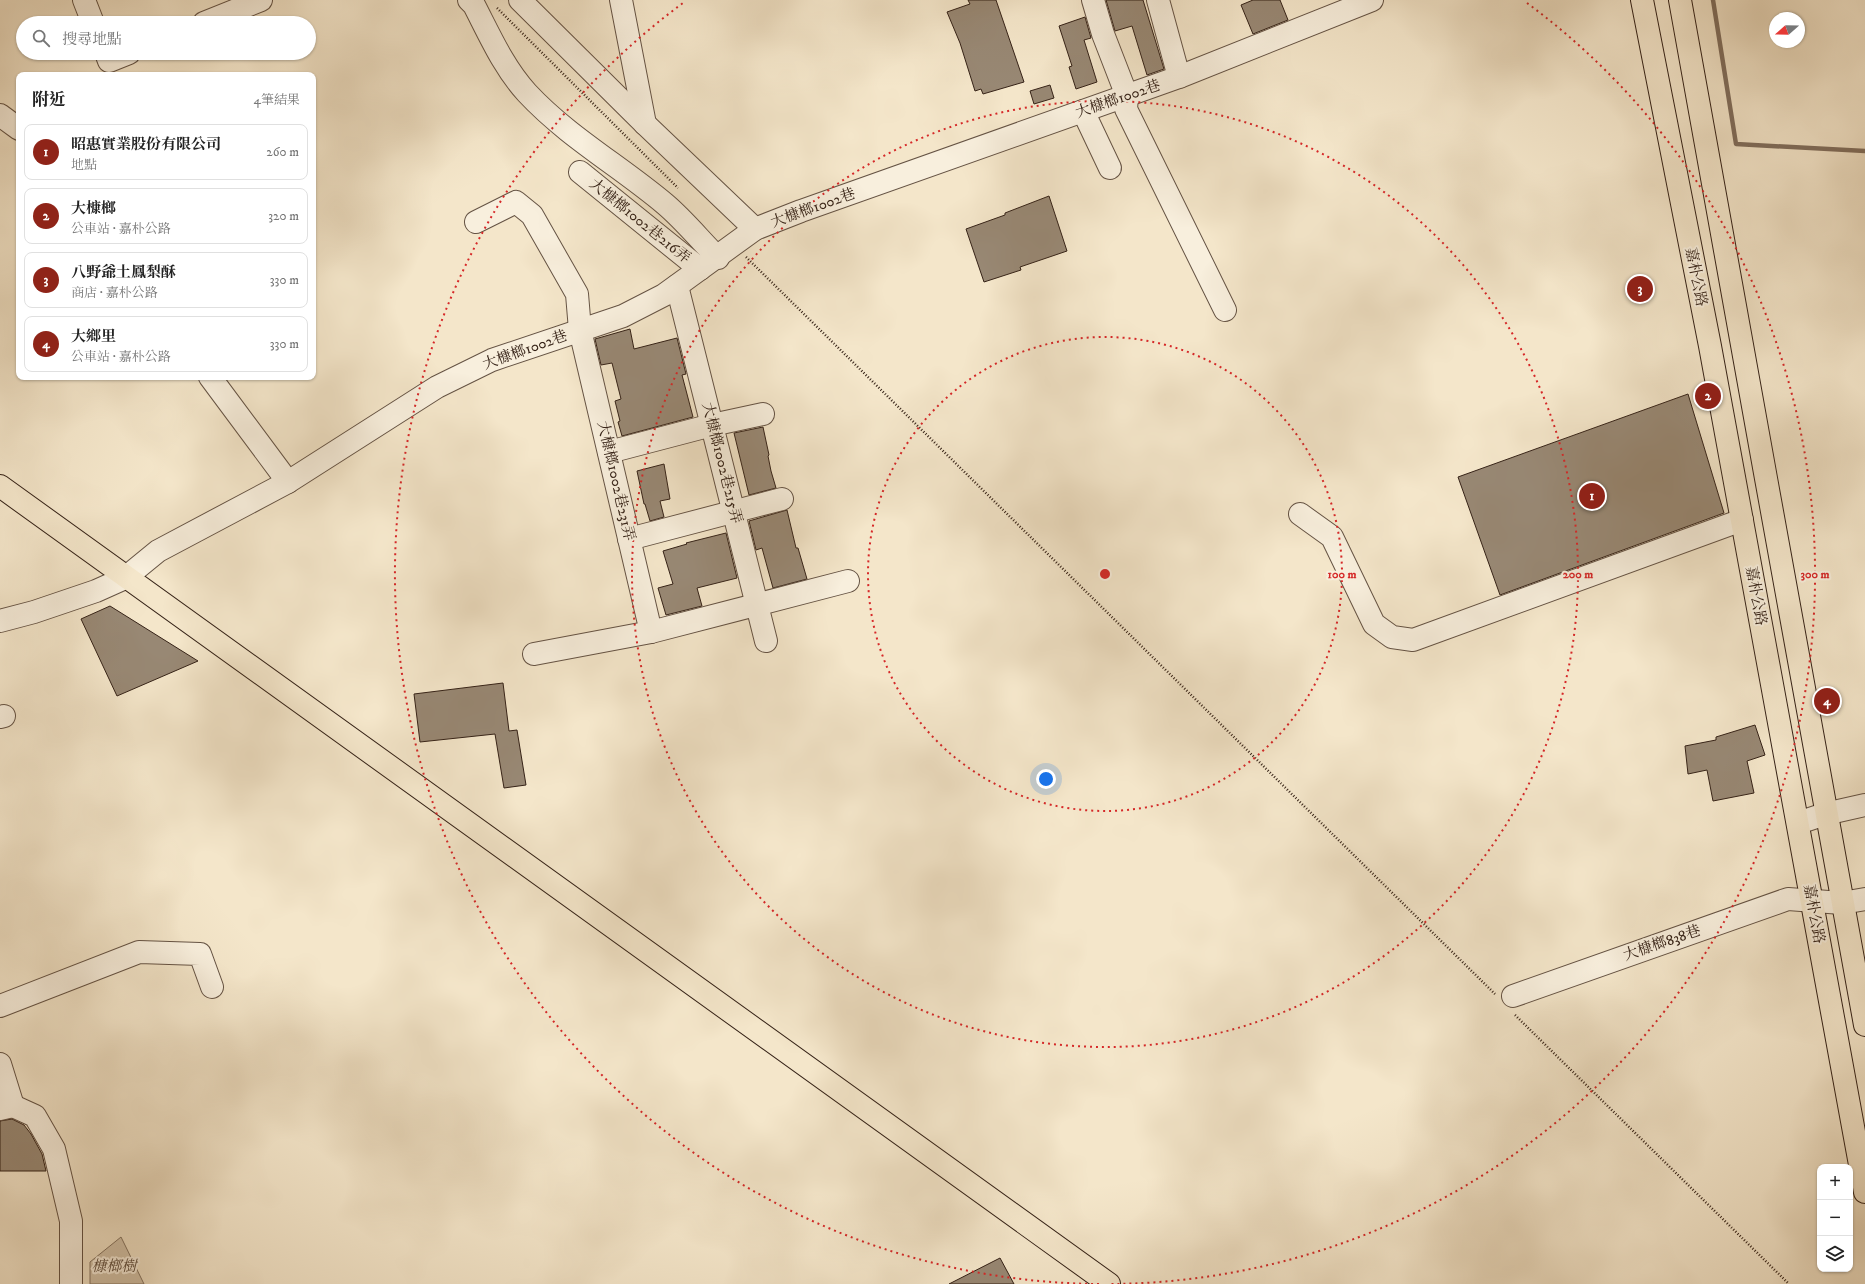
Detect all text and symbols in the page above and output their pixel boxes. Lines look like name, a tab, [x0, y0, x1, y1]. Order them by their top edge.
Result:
north arrow	[1769, 12, 1805, 48]
search box	[16, 16, 316, 60]
icon: search	[30, 27, 52, 49]
text: 搜尋地點	[62, 30, 122, 49]
street label: 大槺榔1002巷	[1073, 76, 1163, 122]
text: 附近	[32, 89, 66, 111]
text: 4筆結果	[254, 92, 300, 108]
text: 昭惠實業股份有限公司	[71, 135, 221, 154]
text: 1	[44, 144, 48, 160]
text: 260 m	[266, 144, 299, 160]
text: 地點	[71, 157, 97, 173]
street label: 大槺榔1002巷216弄	[586, 174, 694, 268]
street label: 大槺榔1002巷	[768, 184, 858, 232]
text: 大槺榔	[71, 199, 116, 218]
text: 2	[43, 208, 49, 224]
text: 320 m	[268, 208, 299, 224]
text: 公車站 · 嘉朴公路	[71, 221, 171, 237]
street label: 嘉朴公路	[1681, 246, 1711, 308]
text: 八野爺土鳳梨酥	[71, 263, 176, 282]
text: 3	[44, 272, 48, 288]
text: 330 m	[270, 272, 299, 288]
pin: 3	[1627, 274, 1653, 304]
text: 商店 · 嘉朴公路	[71, 285, 158, 301]
street label: 大槺榔1002巷	[480, 326, 570, 374]
text: 大鄉里	[71, 327, 116, 346]
text: 4	[42, 336, 50, 352]
text: 330 m	[270, 336, 299, 352]
text: 公車站 · 嘉朴公路	[71, 349, 171, 365]
pin: 2	[1695, 381, 1721, 411]
street label: 大槺榔1002巷215弄	[698, 400, 746, 526]
street label: 大槺榔1002巷231弄	[593, 419, 639, 543]
pin: 1	[1579, 481, 1605, 511]
street label: 嘉朴公路	[1741, 565, 1771, 627]
centre of rings	[1098, 567, 1112, 581]
text: 100 m	[1328, 567, 1356, 582]
text: 200 m	[1563, 567, 1593, 582]
text: 300 m	[1801, 567, 1829, 582]
pin: 4	[1814, 686, 1840, 716]
your location	[1036, 769, 1056, 789]
street label: 嘉朴公路	[1799, 883, 1829, 945]
street label: 大槺榔838巷	[1621, 921, 1703, 965]
map controls	[1817, 1164, 1853, 1272]
button: +	[1817, 1164, 1853, 1200]
button: −	[1817, 1200, 1853, 1236]
button: layers	[1817, 1236, 1853, 1272]
park label: 槺榔樹	[91, 1257, 138, 1276]

